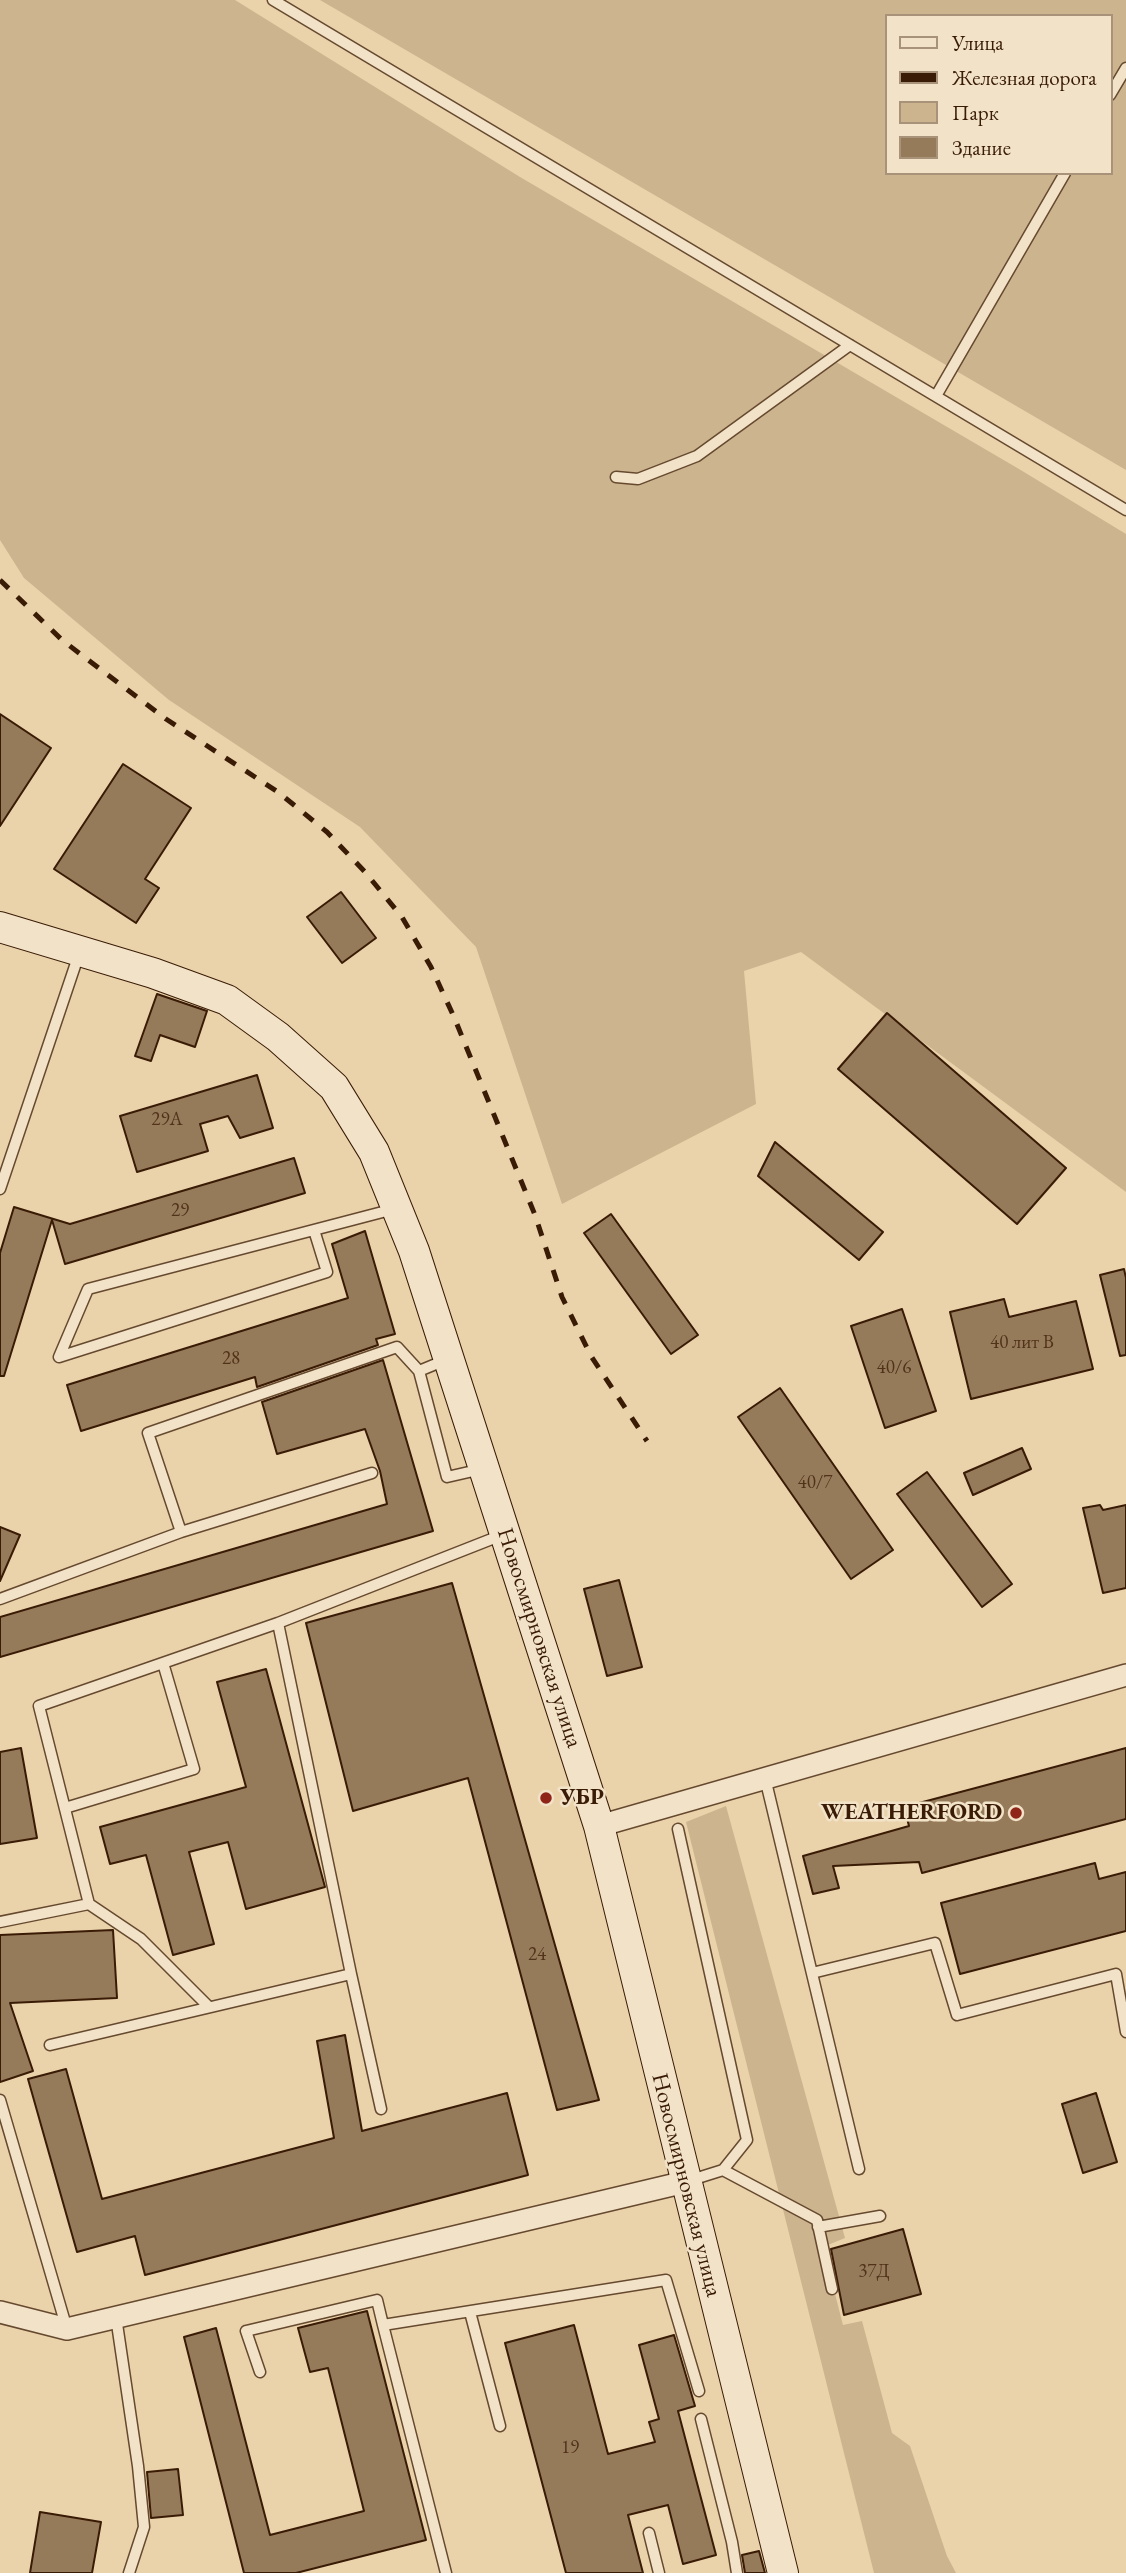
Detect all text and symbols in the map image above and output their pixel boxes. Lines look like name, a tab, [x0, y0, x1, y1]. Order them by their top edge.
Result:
legend	[884, 14, 1112, 175]
text: Улица	[952, 29, 1004, 56]
text: Железная дорога	[952, 64, 1097, 91]
text: Парк	[952, 99, 999, 126]
text: Здание	[952, 134, 1011, 161]
house number: 29А	[151, 1109, 183, 1131]
house number: 29	[171, 1200, 189, 1222]
house number: 40 лит В	[990, 1332, 1054, 1354]
house number: 28	[222, 1348, 240, 1370]
house number: 40/6	[877, 1357, 911, 1379]
house number: 40/7	[798, 1472, 832, 1494]
street label: Новосмирновская улица	[490, 1525, 588, 1751]
place label: УБР	[560, 1784, 604, 1812]
marker: УБР	[538, 1790, 554, 1806]
place label: WEATHERFORD	[821, 1799, 1002, 1827]
marker: WEATHERFORD	[1008, 1805, 1024, 1821]
house number: 24	[528, 1944, 546, 1966]
street label: Новосмирновская улица	[645, 2070, 727, 2300]
house number: 37Д	[858, 2261, 890, 2283]
house number: 19	[561, 2437, 579, 2459]

